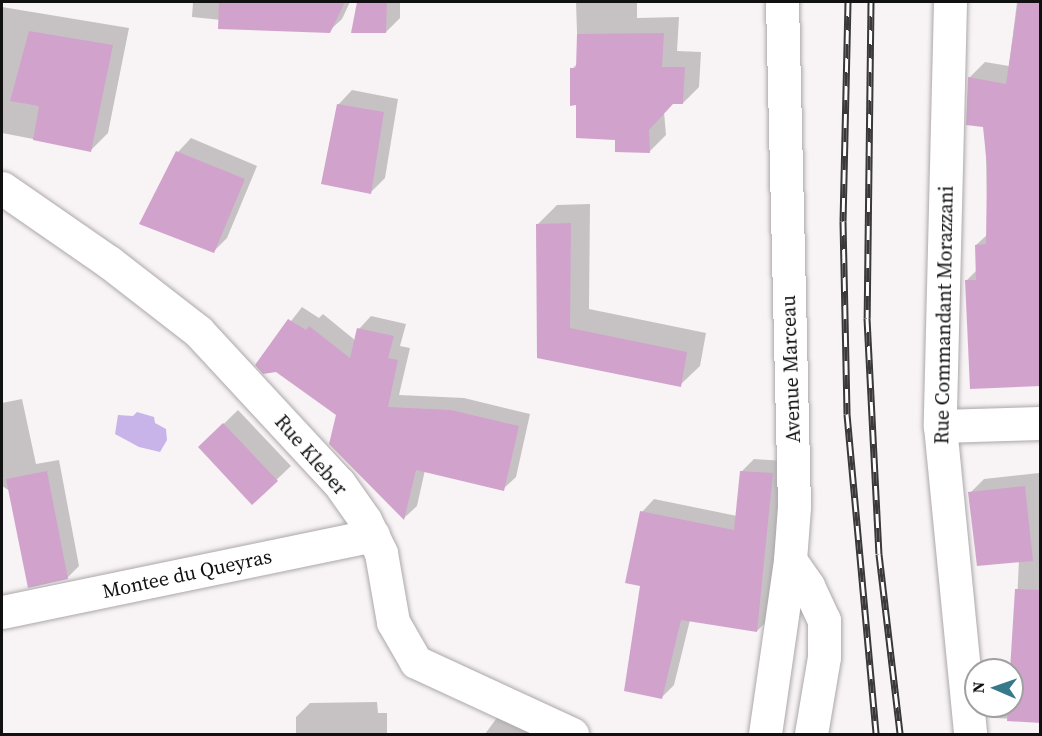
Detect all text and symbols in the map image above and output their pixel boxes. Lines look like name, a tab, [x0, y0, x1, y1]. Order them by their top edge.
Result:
street label: Rue Commandant Morazzani	[930, 185, 958, 445]
street label: Avenue Marceau	[776, 295, 806, 443]
street label: Rue Kleber	[270, 410, 352, 500]
street label: Montee du Queyras	[100, 544, 274, 604]
north arrow	[964, 658, 1024, 718]
text: N	[967, 681, 989, 694]

